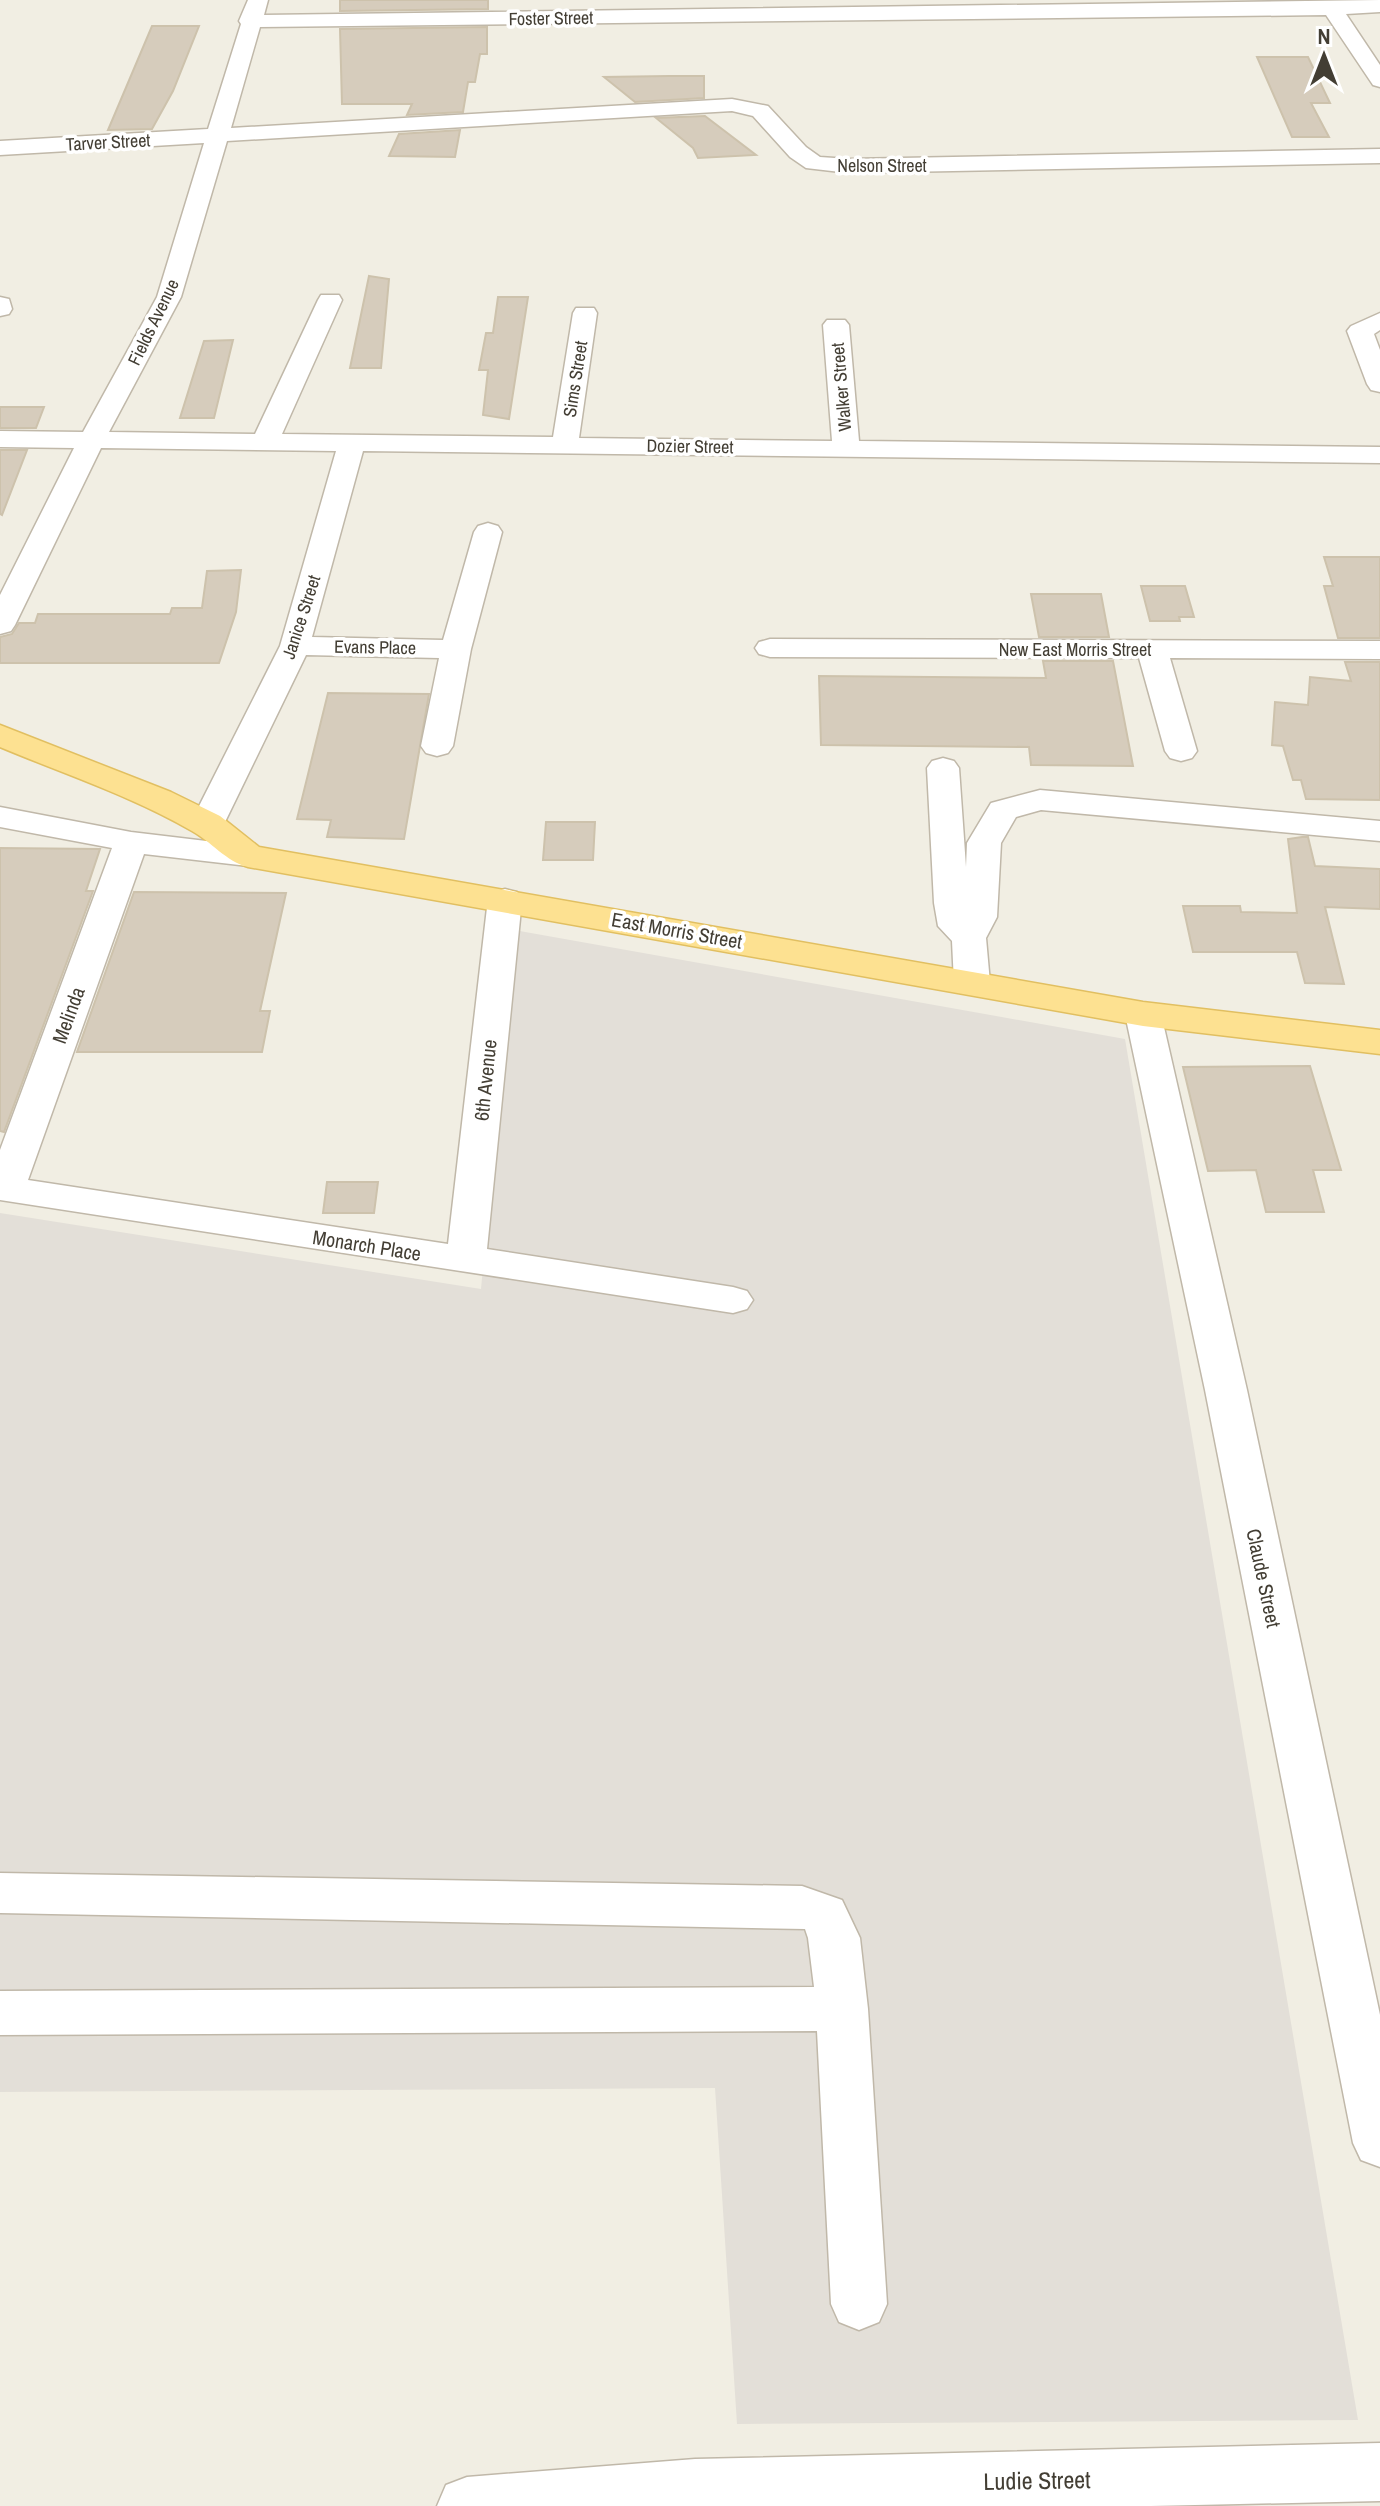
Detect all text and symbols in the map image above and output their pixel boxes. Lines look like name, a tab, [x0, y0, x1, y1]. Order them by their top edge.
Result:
street label: Foster Street	[508, 5, 594, 31]
north arrow	[1284, 16, 1364, 96]
text: N	[1317, 21, 1331, 51]
street label: Tarver Street	[65, 127, 151, 157]
street label: Nelson Street	[837, 153, 927, 178]
street label: Fields Avenue	[121, 275, 185, 369]
street label: Sims Street	[557, 339, 593, 419]
street label: Walker Street	[825, 342, 857, 432]
street label: Dozier Street	[646, 433, 734, 459]
street label: Janice Street	[276, 572, 326, 662]
street label: Evans Place	[334, 634, 416, 660]
street label: New East Morris Street	[999, 637, 1151, 662]
street label: East Morris Street	[610, 905, 745, 955]
street label: Melinda	[45, 983, 91, 1047]
street label: 6th Avenue	[467, 1038, 503, 1122]
street label: Monarch Place	[311, 1223, 423, 1267]
street label: Claude Street	[1240, 1526, 1288, 1630]
street label: Ludie Street	[983, 2463, 1091, 2497]

